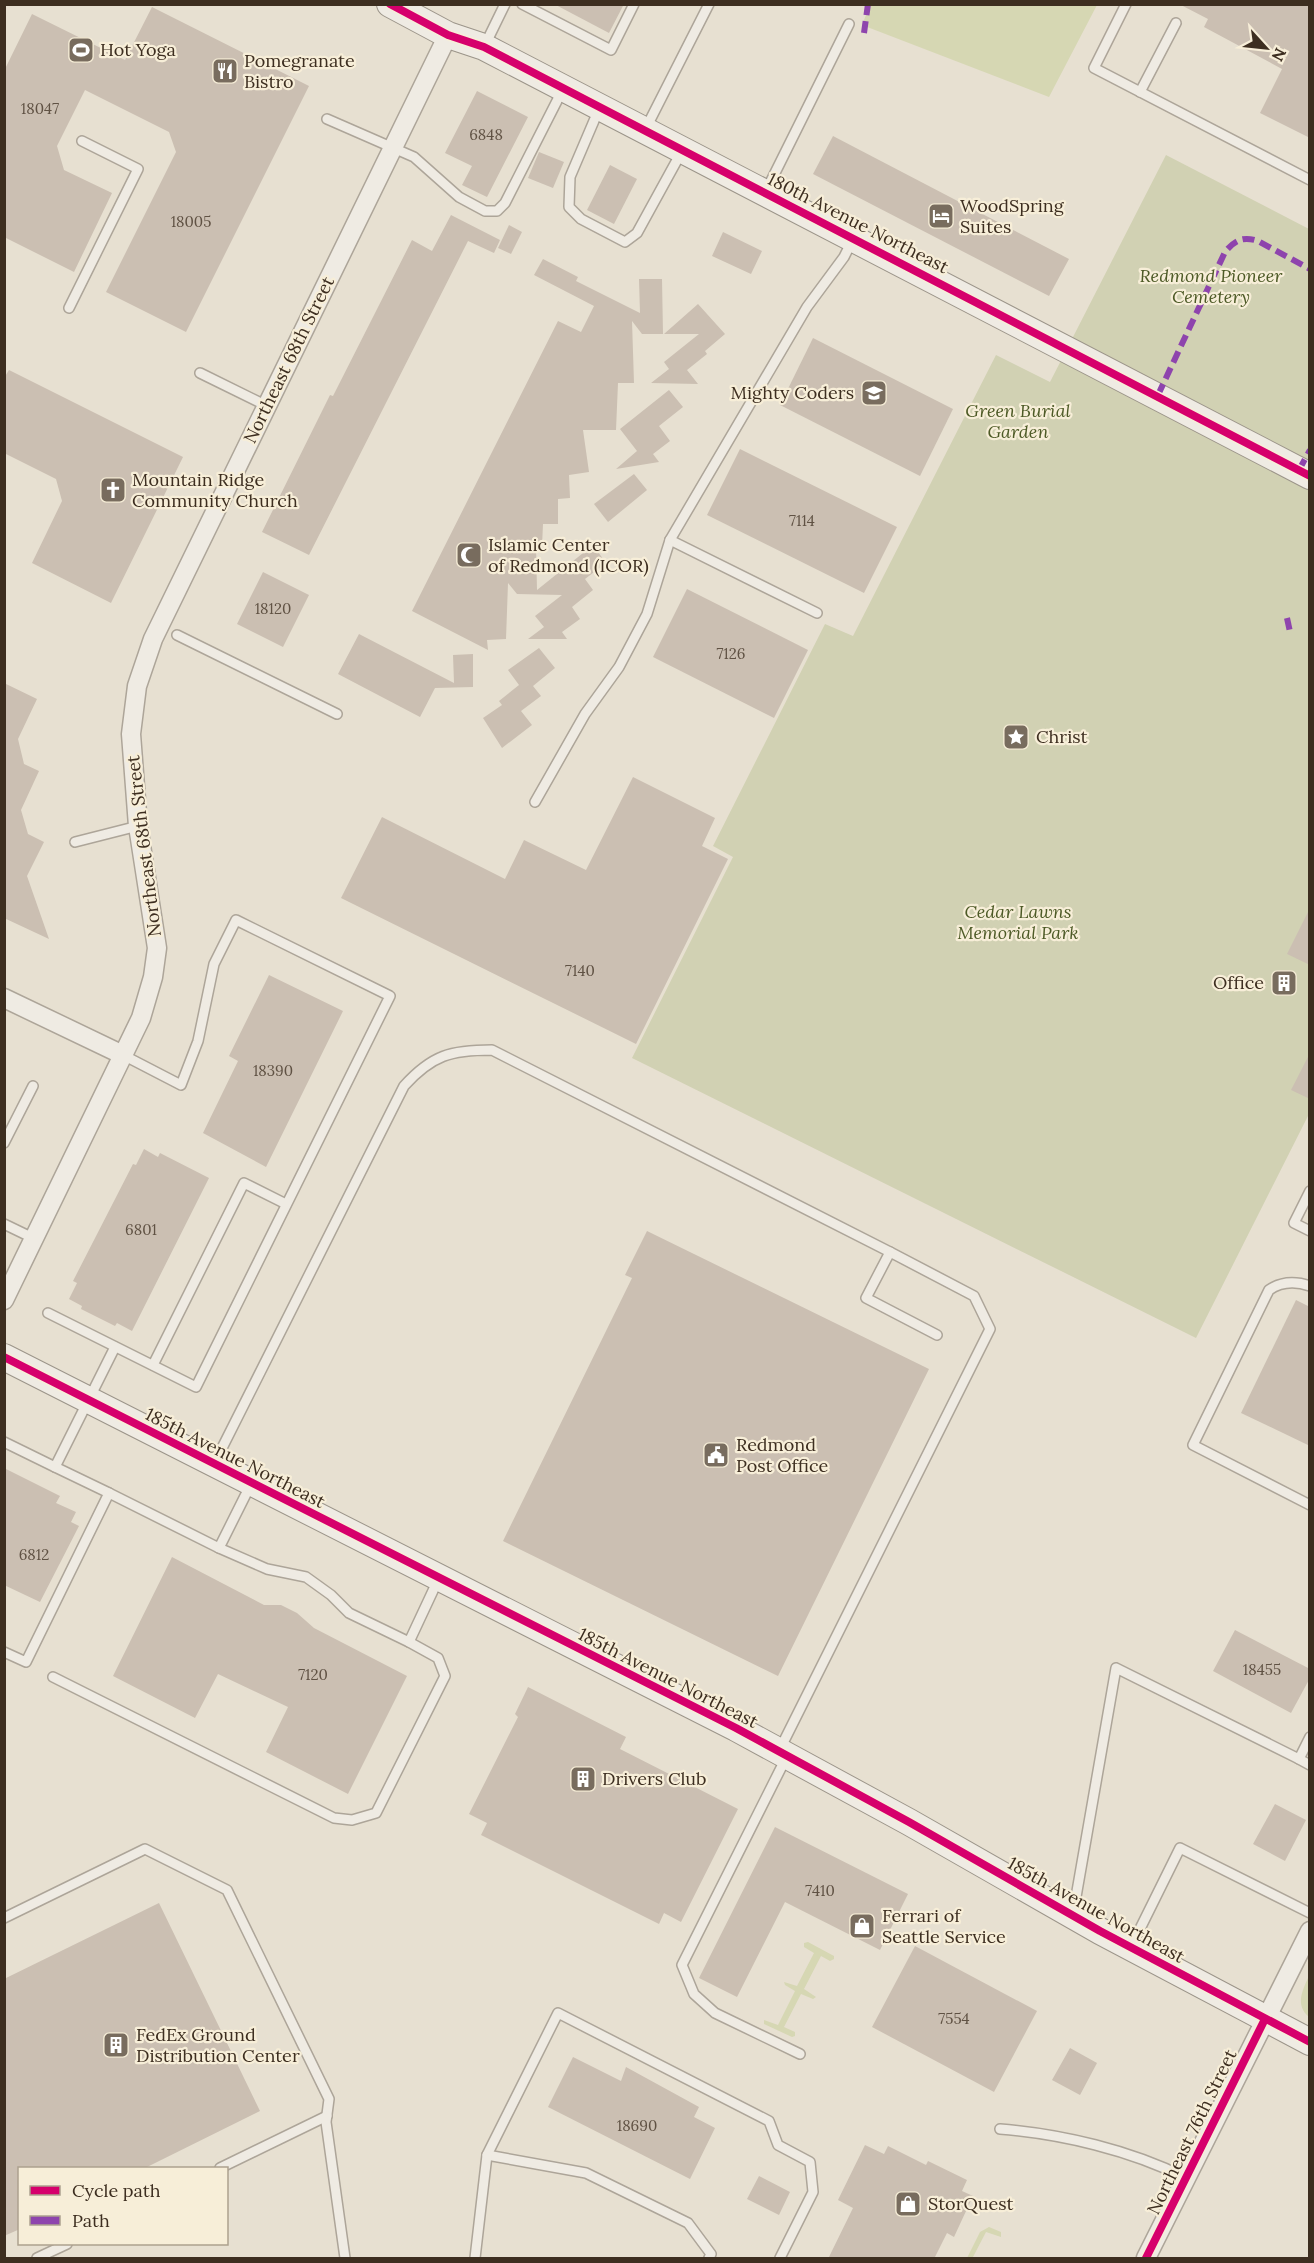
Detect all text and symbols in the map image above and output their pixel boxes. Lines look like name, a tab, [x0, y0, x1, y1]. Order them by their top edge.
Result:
north arrow	[1236, 18, 1296, 78]
sports icon: Hot Yoga	[66, 35, 96, 65]
place label: Hot Yoga	[100, 38, 176, 61]
text: N	[1268, 45, 1291, 65]
place label: Pomegranate Bistro	[244, 49, 355, 93]
restaurant icon: Pomegranate Bistro	[210, 56, 240, 86]
house number: 18047	[21, 99, 59, 118]
house number: 6848	[469, 125, 503, 144]
street label: 180th Avenue Northeast	[764, 167, 953, 278]
place label: WoodSpring Suites	[960, 194, 1065, 238]
hotel icon: WoodSpring Suites	[926, 201, 956, 231]
house number: 18005	[171, 212, 211, 231]
park label: Redmond Pioneer Cemetery	[1139, 264, 1283, 308]
street label: Northeast 68th Street	[238, 273, 339, 447]
school or university icon: Mighty Coders	[859, 378, 889, 408]
place label: Mighty Coders	[730, 381, 854, 404]
park label: Green Burial Garden	[965, 399, 1071, 443]
place label: Mountain Ridge Community Church	[132, 468, 298, 512]
church icon: Mountain Ridge Community Church	[98, 475, 128, 505]
house number: 7114	[789, 511, 815, 530]
place label: Islamic Center of Redmond (ICOR)	[488, 533, 649, 577]
mosque icon: Islamic Center of Redmond (ICOR)	[454, 540, 484, 570]
house number: 18120	[255, 599, 291, 618]
house number: 7126	[716, 644, 746, 663]
place icon: Christ	[1001, 722, 1031, 752]
place label: Christ	[1036, 725, 1088, 748]
street label: Northeast 68th Street	[121, 754, 166, 938]
park label: Cedar Lawns Memorial Park	[957, 900, 1079, 944]
house number: 7140	[565, 961, 595, 980]
building icon: Office	[1269, 968, 1299, 998]
place label: Office	[1213, 971, 1264, 994]
house number: 18390	[253, 1061, 293, 1080]
house number: 6801	[125, 1220, 157, 1239]
street label: 185th Avenue Northeast	[141, 1402, 329, 1513]
place label: Redmond Post Office	[736, 1433, 829, 1477]
public building icon: Redmond Post Office	[701, 1440, 731, 1470]
house number: 6812	[19, 1545, 49, 1564]
street label: 185th Avenue Northeast	[574, 1622, 762, 1733]
house number: 18455	[1243, 1660, 1281, 1679]
house number: 7120	[298, 1665, 328, 1684]
building icon: Drivers Club	[568, 1764, 598, 1794]
place label: Drivers Club	[602, 1767, 707, 1790]
street label: 185th Avenue Northeast	[1004, 1851, 1189, 1968]
house number: 7410	[805, 1881, 835, 1900]
place label: Ferrari of Seattle Service	[882, 1904, 1006, 1948]
shop icon: Ferrari of Seattle Service	[847, 1911, 877, 1941]
house number: 7554	[938, 2009, 970, 2028]
place label: FedEx Ground Distribution Center	[136, 2023, 300, 2067]
building icon: FedEx Ground Distribution Center	[101, 2030, 131, 2060]
street label: Northeast 76th Street	[1142, 2045, 1242, 2218]
house number: 18690	[617, 2116, 657, 2135]
legend	[18, 2167, 228, 2245]
text: Cycle path	[72, 2179, 161, 2202]
shop icon: StorQuest	[893, 2189, 923, 2219]
place label: StorQuest	[928, 2192, 1014, 2215]
text: Path	[72, 2209, 110, 2232]

